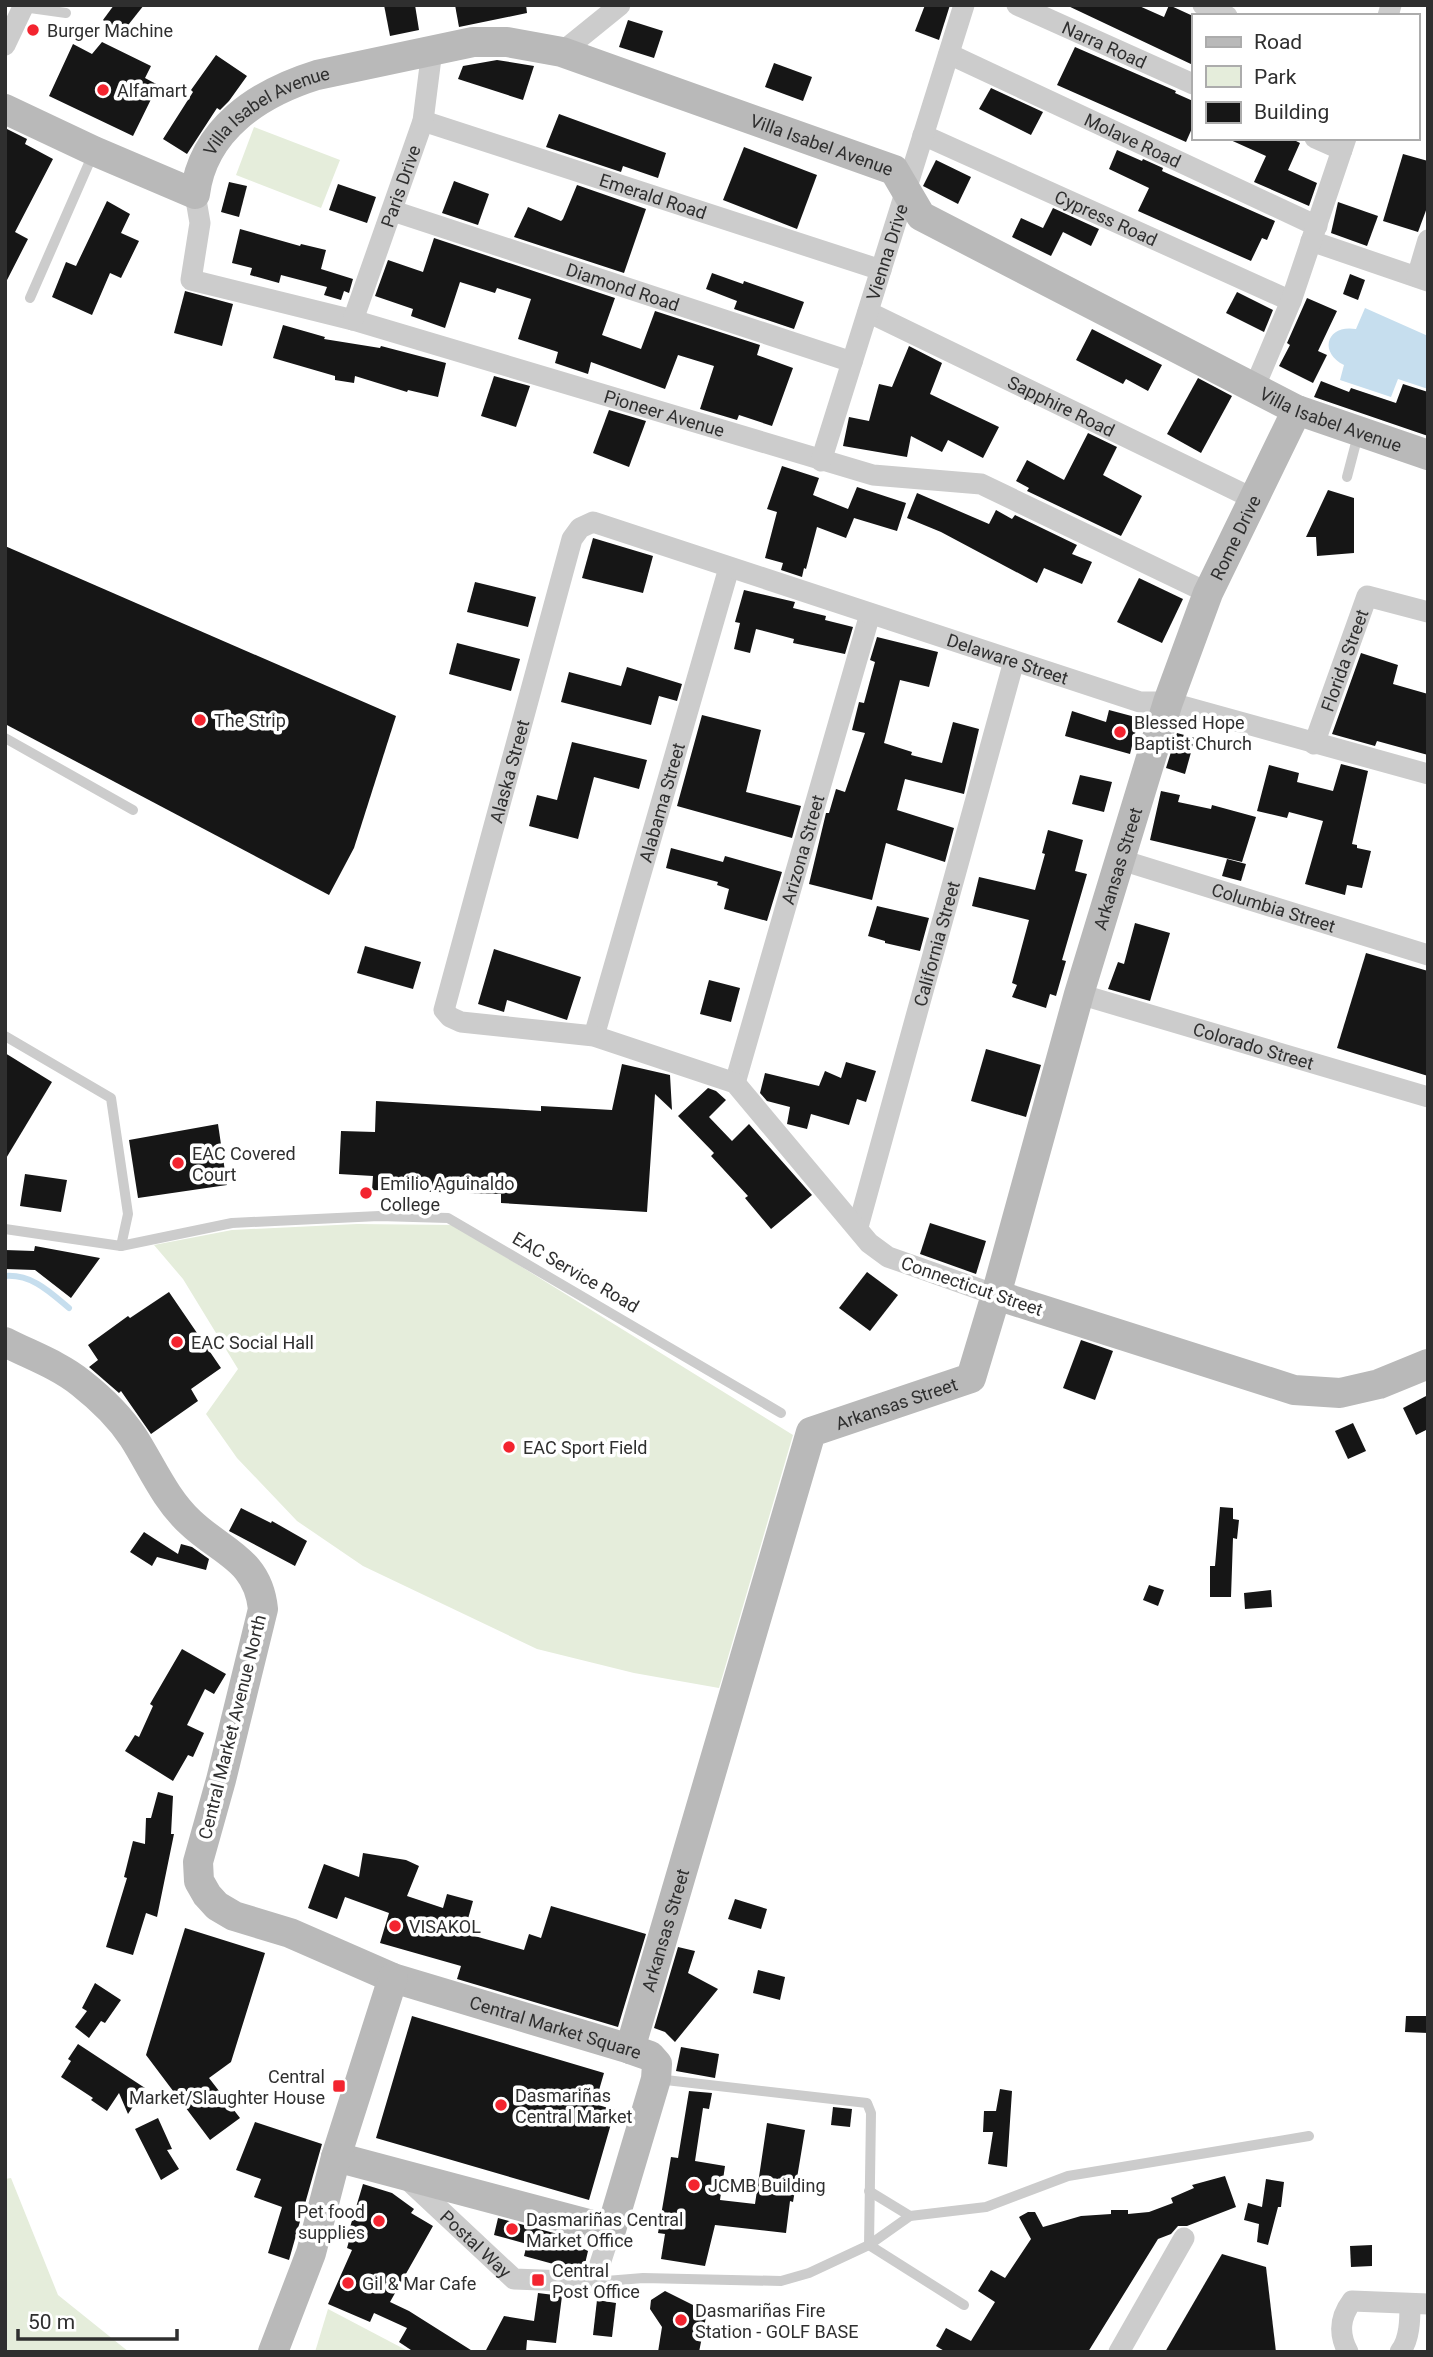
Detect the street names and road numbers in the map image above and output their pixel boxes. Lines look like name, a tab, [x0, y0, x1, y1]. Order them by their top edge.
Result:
street label: Narra Road	[1059, 16, 1150, 72]
street label: Villa Isabel Avenue	[199, 62, 331, 159]
street label: Molave Road	[1081, 108, 1184, 171]
street label: Villa Isabel Avenue	[748, 109, 896, 179]
street label: Paris Drive	[376, 142, 424, 230]
street label: Emerald Road	[597, 169, 709, 223]
street label: Cypress Road	[1052, 185, 1161, 250]
street label: Vienna Drive	[862, 201, 912, 303]
street label: Diamond Road	[564, 258, 682, 315]
street label: Sapphire Road	[1005, 371, 1118, 441]
street label: Villa Isabel Avenue	[1257, 382, 1405, 456]
street label: Pioneer Avenue	[602, 385, 727, 441]
street label: Rome Drive	[1206, 492, 1265, 583]
street label: Florida Street	[1316, 606, 1372, 714]
street label: Delaware Street	[944, 629, 1071, 688]
street label: Alaska Street	[485, 717, 533, 825]
street label: Alabama Street	[634, 740, 689, 865]
street label: Arizona Street	[776, 792, 828, 907]
street label: Arkansas Street	[1089, 805, 1146, 932]
street label: California Street	[909, 878, 963, 1009]
street label: Columbia Street	[1209, 878, 1338, 936]
street label: Colorado Street	[1191, 1018, 1316, 1073]
street label: EAC Service Road	[509, 1227, 643, 1317]
street label: Connecticut Street	[898, 1252, 1046, 1320]
street label: Arkansas Street	[833, 1373, 960, 1433]
street label: Central Market Avenue North	[194, 1613, 270, 1841]
street label: Arkansas Street	[637, 1866, 693, 1994]
street label: Central Market Square	[467, 1991, 644, 2063]
street label: Postal Way	[436, 2205, 516, 2282]

